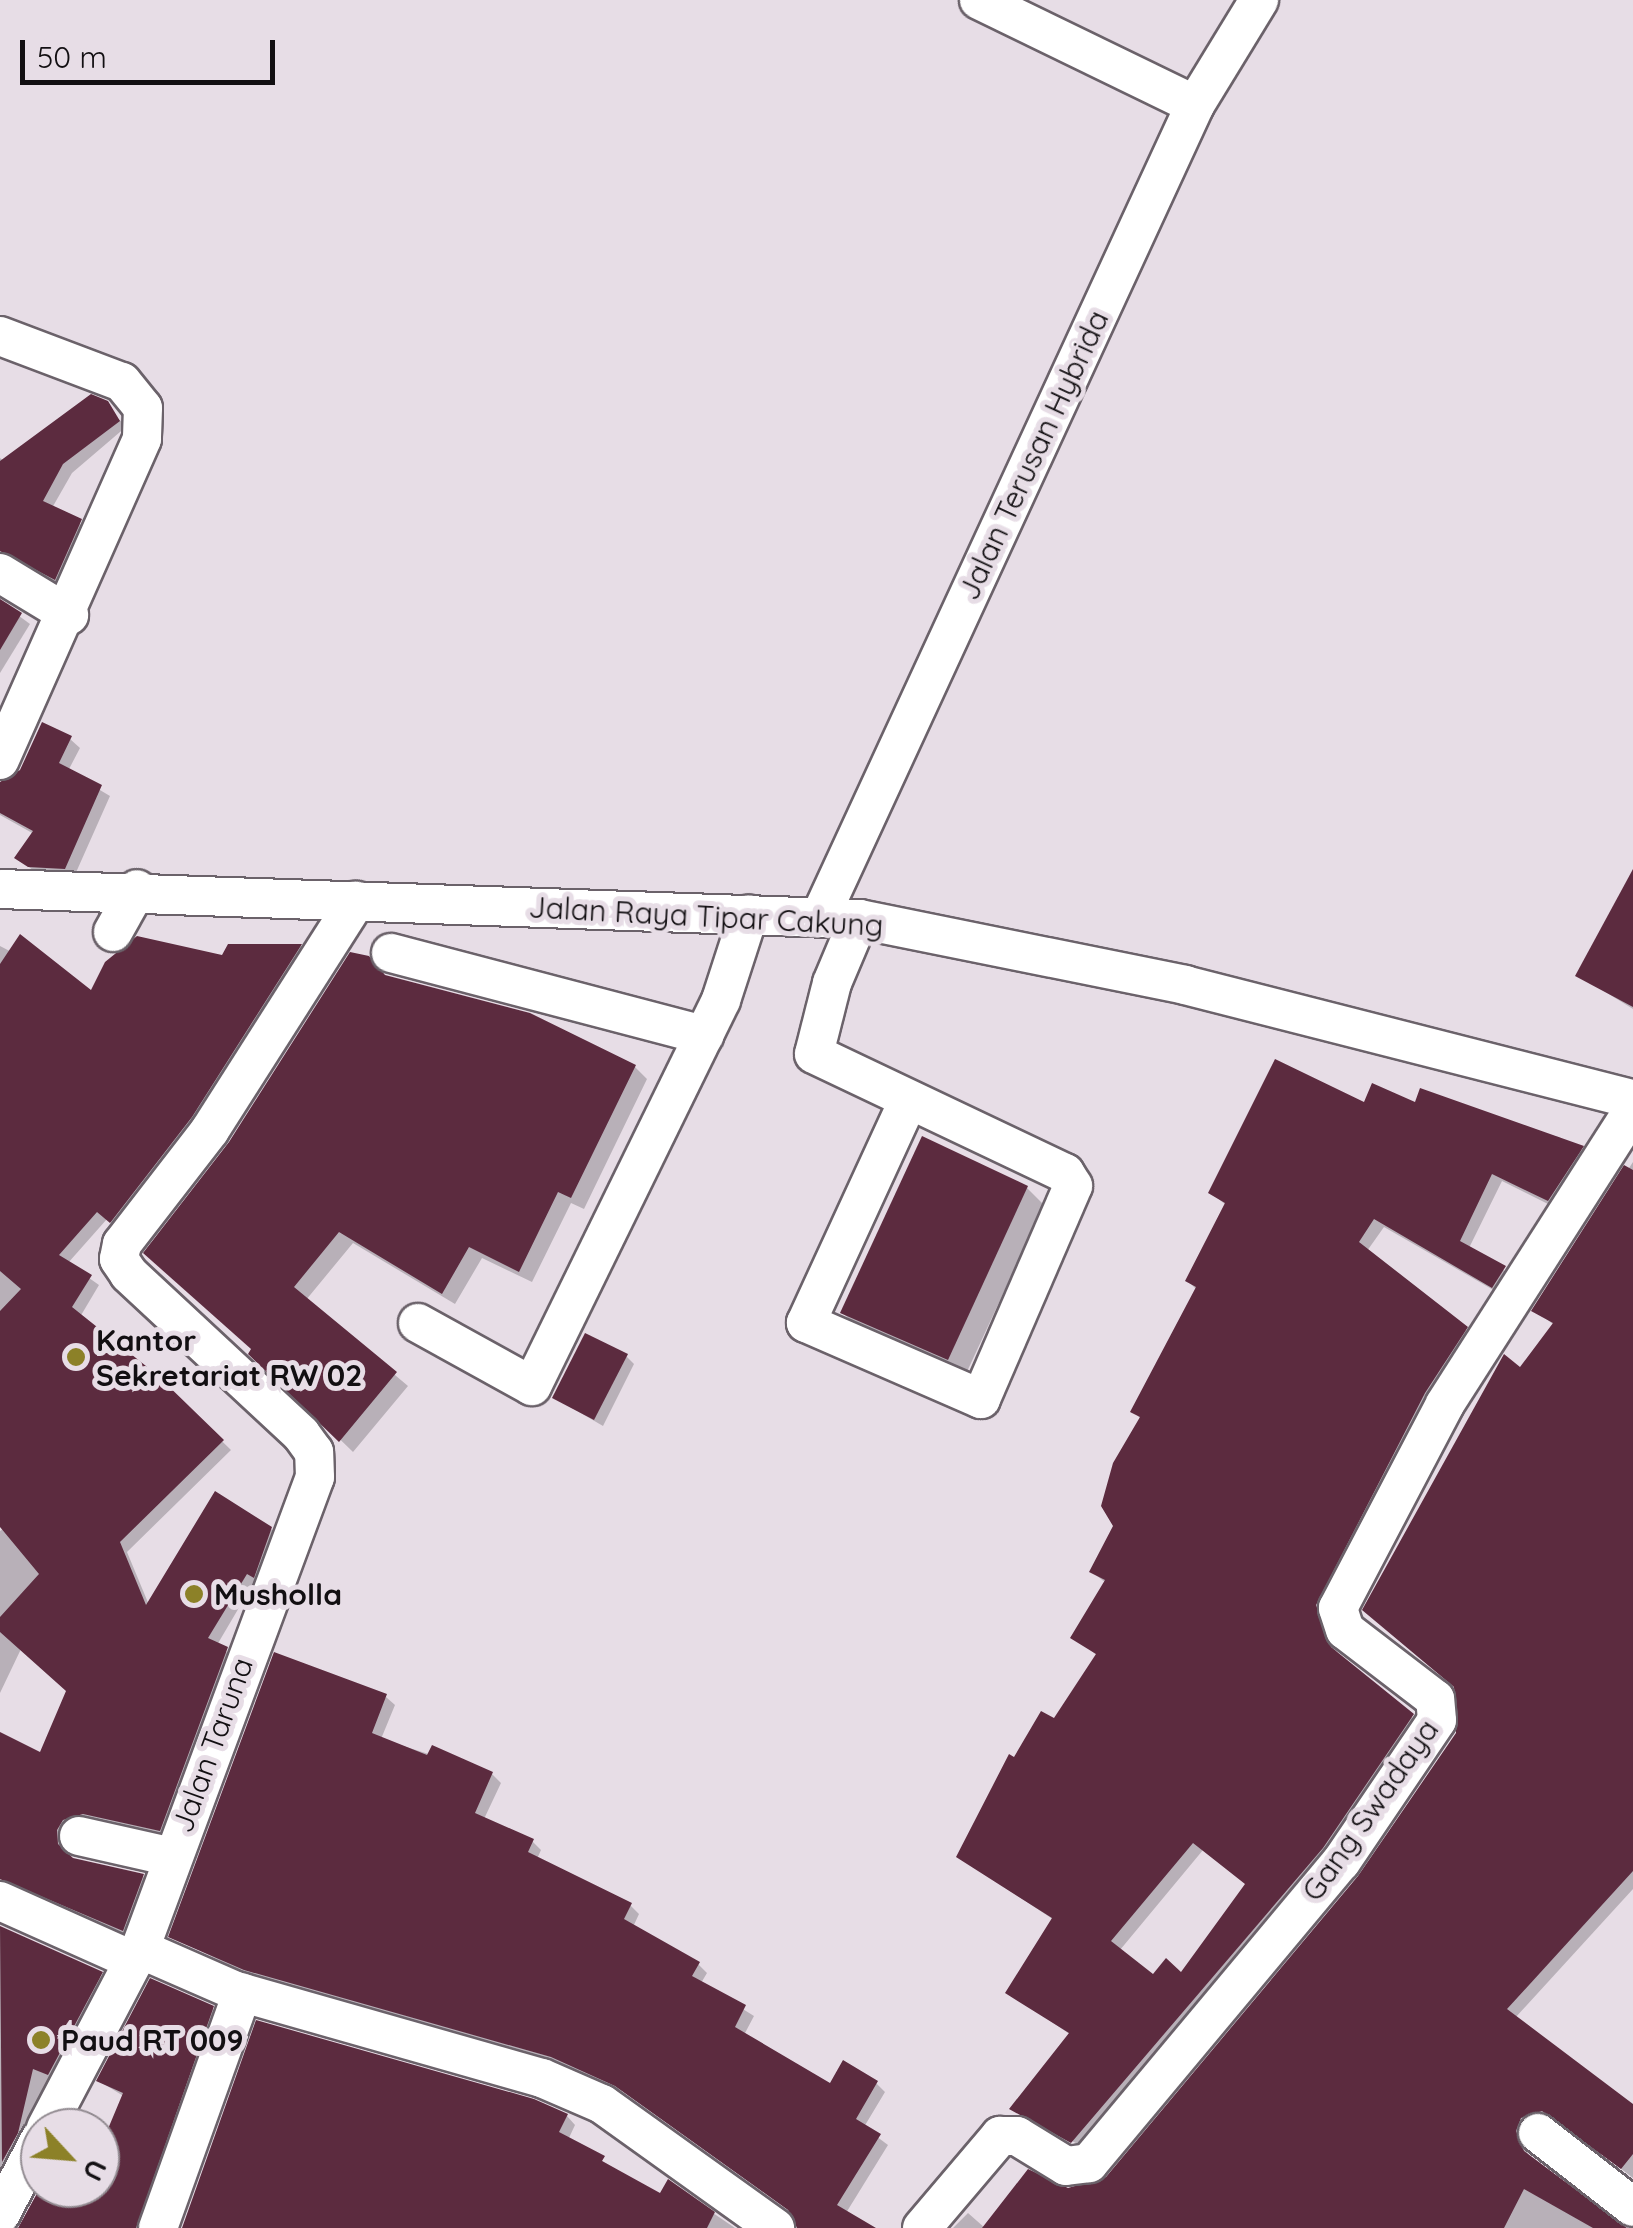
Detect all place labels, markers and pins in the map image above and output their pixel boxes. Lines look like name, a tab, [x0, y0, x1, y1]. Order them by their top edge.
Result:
place label: Kantor Sekretariat RW 02	[96, 1322, 362, 1392]
marker: Kantor Sekretariat RW 02	[65, 1346, 87, 1368]
place label: Musholla	[214, 1576, 342, 1612]
marker: Musholla	[183, 1583, 205, 1605]
place label: Paud RT 009	[61, 2022, 244, 2058]
marker: Paud RT 009	[30, 2029, 52, 2051]

